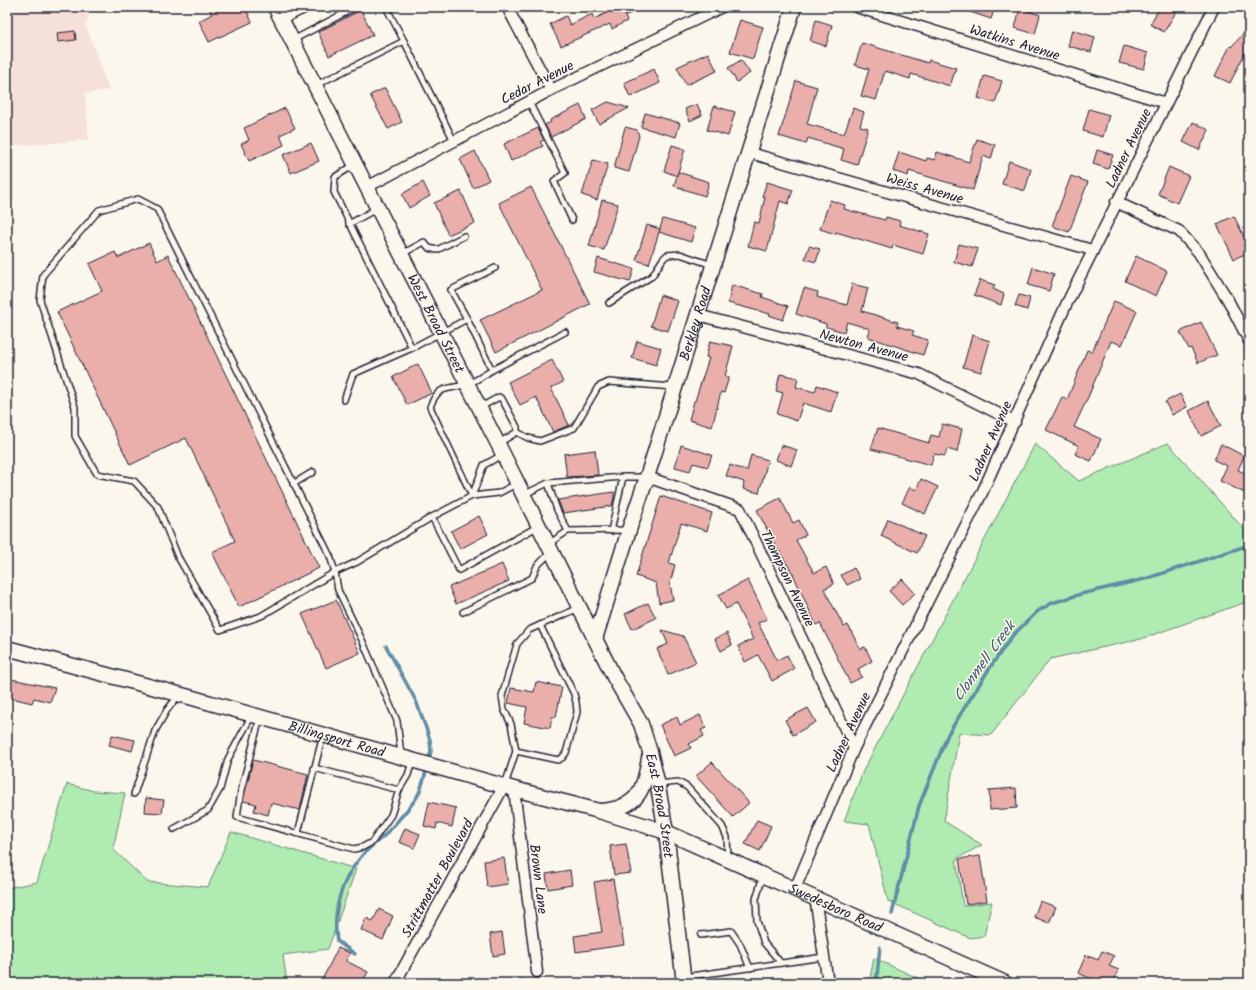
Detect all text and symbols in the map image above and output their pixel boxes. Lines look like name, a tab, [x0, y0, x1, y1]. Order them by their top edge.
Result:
street label: Watkins Avenue	[967, 19, 1063, 67]
street label: Cedar Avenue	[497, 55, 579, 111]
street label: Ladner Avenue	[1100, 104, 1158, 192]
street label: Weiss Avenue	[884, 167, 967, 211]
street label: West Broad Street	[401, 270, 470, 378]
street label: Berkley Road	[674, 283, 718, 364]
street label: Newton Avenue	[817, 324, 911, 369]
street label: Ladner Avenue	[963, 397, 1019, 485]
street label: Thompson Avenue	[754, 526, 820, 631]
water label: Clonmell Creek	[947, 615, 1023, 707]
street label: Ladner Avenue	[821, 688, 877, 776]
street label: Billingsport Road	[286, 716, 388, 764]
street label: East Broad Street	[639, 751, 679, 860]
street label: Strittmatter Boulevard	[396, 814, 480, 942]
street label: Brown Lane	[523, 843, 553, 916]
street label: Swedesboro Road	[785, 878, 887, 939]

